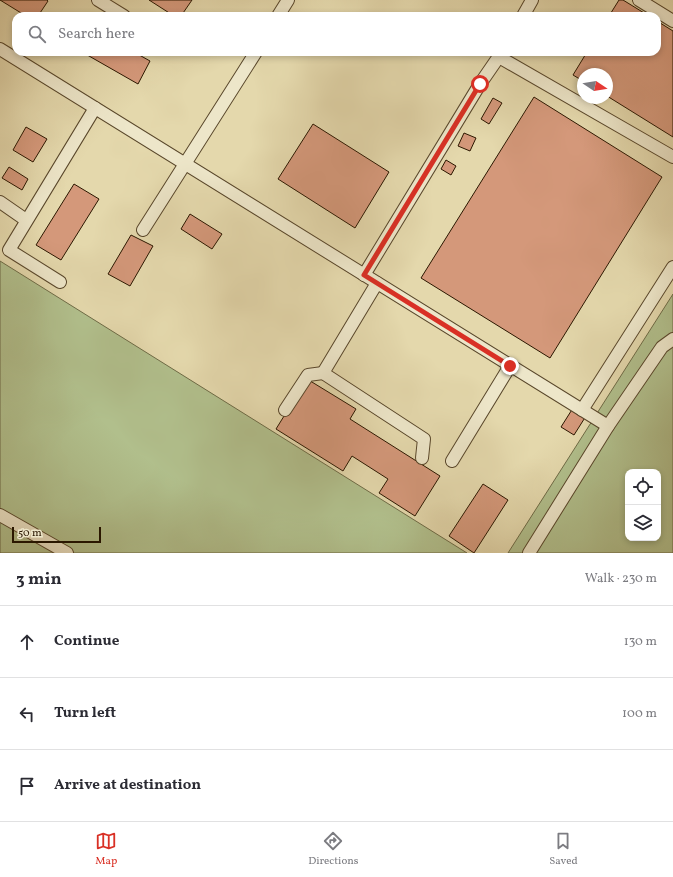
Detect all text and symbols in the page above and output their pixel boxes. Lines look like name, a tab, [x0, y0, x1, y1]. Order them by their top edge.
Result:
search box	[12, 12, 661, 56]
icon: search	[26, 23, 48, 45]
text: Search here	[58, 24, 135, 45]
north arrow	[577, 68, 613, 104]
route start	[471, 75, 489, 93]
route end	[501, 357, 519, 375]
map controls	[625, 469, 661, 541]
button: locate	[625, 469, 661, 505]
button: layers	[625, 505, 661, 541]
scale bar	[12, 525, 101, 544]
text: 50 m	[18, 526, 42, 541]
text: 3 min	[16, 568, 62, 591]
text: Walk · 230 m	[585, 570, 657, 588]
icon: ahead	[16, 631, 38, 653]
text: Continue	[54, 631, 119, 652]
text: 130 m	[624, 633, 657, 651]
icon: left	[16, 703, 38, 725]
text: Turn left	[54, 703, 116, 724]
text: 100 m	[622, 705, 657, 723]
icon: arrive	[16, 775, 38, 797]
text: Arrive at destination	[54, 775, 201, 796]
tab: Map	[95, 830, 117, 869]
tab: Directions	[308, 830, 359, 869]
tab: Saved	[549, 830, 578, 869]

